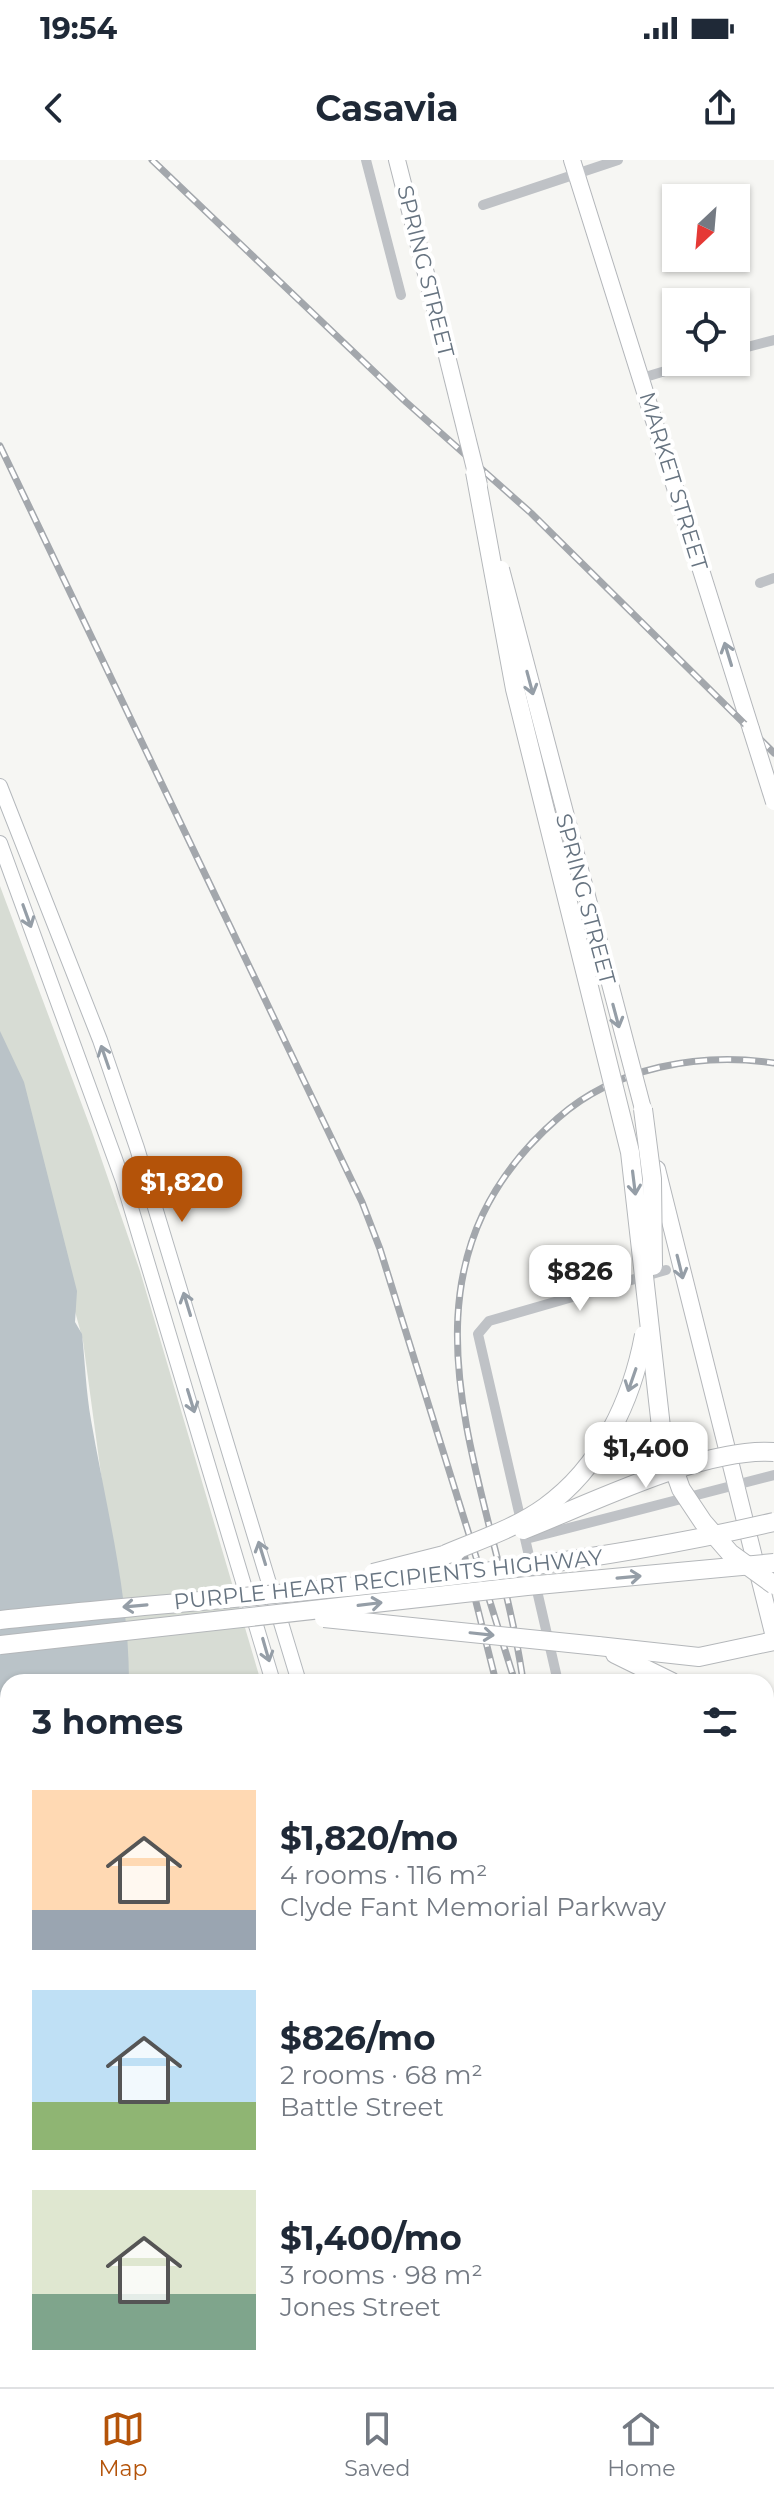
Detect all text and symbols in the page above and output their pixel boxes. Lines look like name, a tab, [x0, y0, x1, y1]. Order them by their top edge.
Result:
text: 19:54	[40, 10, 117, 47]
icon: back	[32, 86, 76, 130]
text: Casavia	[315, 86, 459, 130]
icon: share	[698, 86, 742, 130]
street label: SPRING STREET	[391, 182, 460, 360]
north arrow	[662, 184, 750, 272]
map controls	[662, 184, 750, 376]
button: locate	[662, 288, 750, 376]
street label: MARKET STREET	[634, 389, 714, 574]
one-way arrow	[720, 642, 734, 667]
one-way arrow	[524, 670, 539, 696]
street label: SPRING STREET	[550, 811, 621, 988]
one-way arrow	[21, 903, 36, 928]
one-way arrow	[610, 1003, 625, 1029]
one-way arrow	[97, 1045, 112, 1070]
pin: $1,820	[117, 1156, 247, 1224]
text: $1,820	[140, 1166, 224, 1198]
one-way arrow	[626, 1169, 641, 1196]
pin: $826	[533, 1245, 627, 1313]
one-way arrow	[673, 1253, 688, 1279]
text: $826	[547, 1255, 613, 1287]
one-way arrow	[179, 1292, 194, 1318]
one-way arrow	[624, 1367, 639, 1392]
one-way arrow	[185, 1388, 199, 1413]
pin: $1,400	[581, 1422, 711, 1490]
text: $1,400	[603, 1432, 689, 1464]
one-way arrow	[254, 1541, 269, 1567]
street label: PURPLE HEART RECIPIENTS HIGHWAY	[172, 1544, 604, 1615]
one-way arrow	[615, 1569, 642, 1584]
one-way arrow	[356, 1597, 383, 1612]
one-way arrow	[122, 1599, 149, 1614]
one-way arrow	[468, 1627, 495, 1642]
one-way arrow	[259, 1636, 274, 1662]
icon: filters	[698, 1700, 742, 1744]
text: 3 homes	[32, 1701, 183, 1743]
text: $1,820/mo	[280, 1817, 458, 1859]
icon: home	[96, 1822, 192, 1918]
text: 4 rooms · 116 m²	[280, 1859, 487, 1891]
text: Clyde Fant Memorial Parkway	[280, 1891, 666, 1923]
text: $826/mo	[280, 2017, 435, 2059]
icon: home	[96, 2022, 192, 2118]
text: 2 rooms · 68 m²	[280, 2059, 483, 2091]
text: Battle Street	[280, 2091, 444, 2123]
text: $1,400/mo	[280, 2217, 462, 2259]
icon: home	[96, 2222, 192, 2318]
text: 3 rooms · 98 m²	[280, 2259, 483, 2291]
text: Jones Street	[280, 2291, 441, 2323]
tab: Map	[98, 2407, 147, 2482]
tab: Saved	[344, 2407, 410, 2482]
tab: Home	[607, 2407, 676, 2482]

